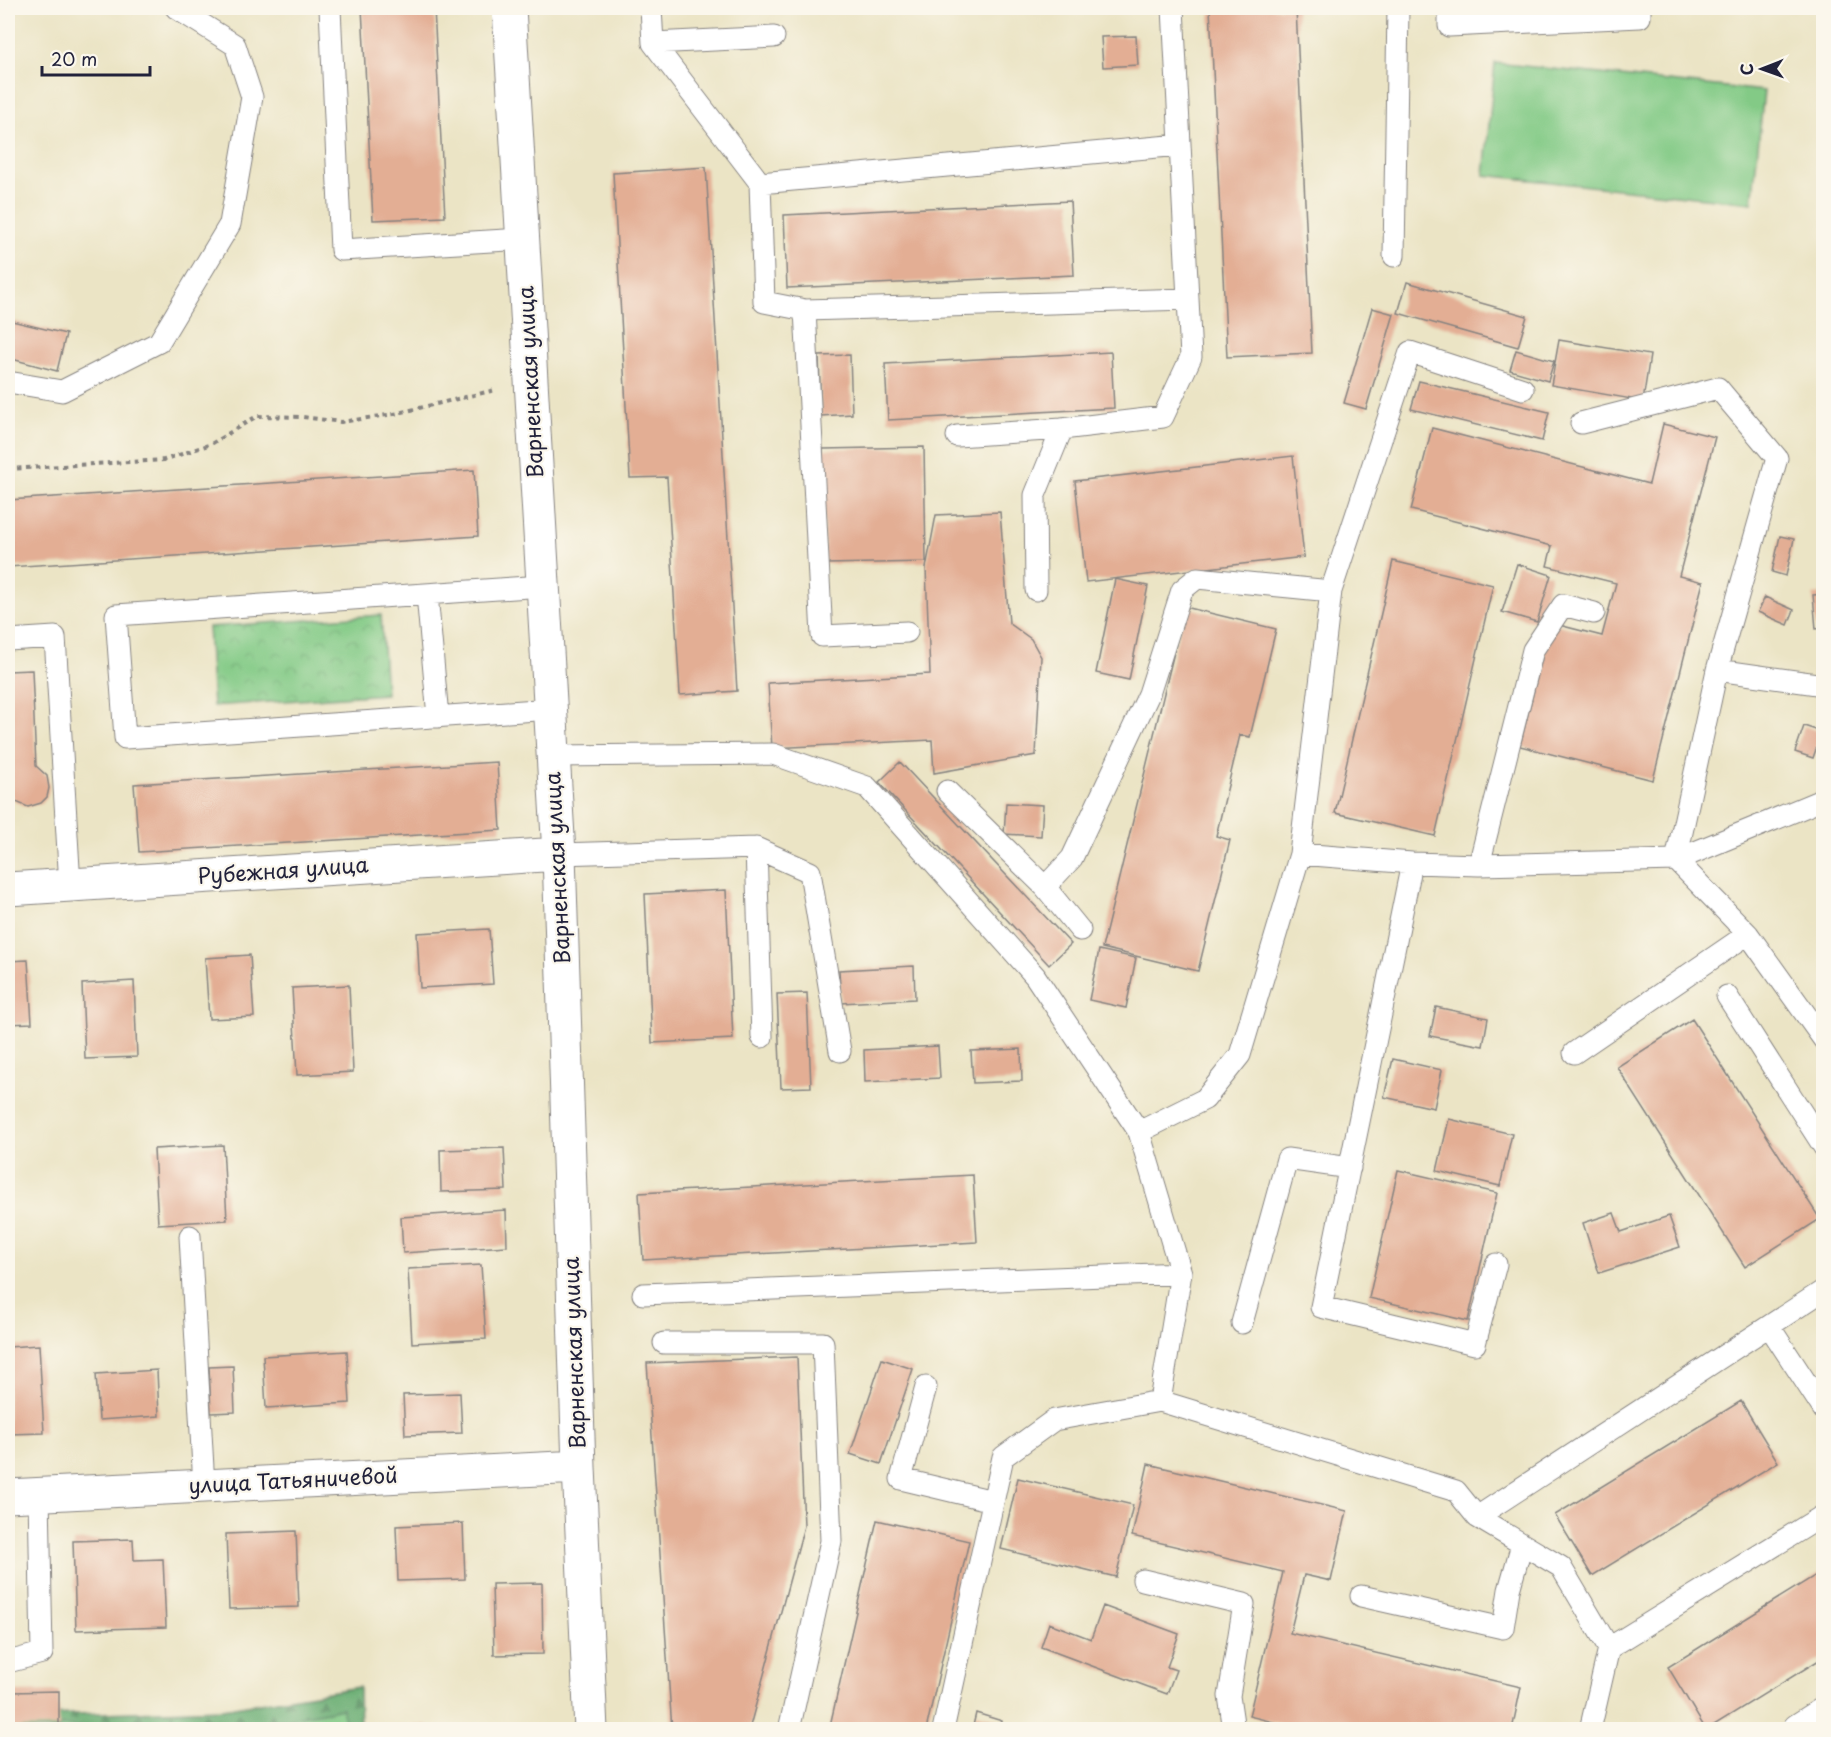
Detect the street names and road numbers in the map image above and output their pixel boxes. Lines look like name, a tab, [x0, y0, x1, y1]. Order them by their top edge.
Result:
street label: Варненская улица	[508, 284, 550, 479]
street label: Варненская улица	[535, 770, 577, 965]
street label: Рубежная улица	[196, 847, 370, 891]
street label: Варненская улица	[554, 1256, 592, 1450]
street label: улица Татьяничевой	[188, 1458, 398, 1500]

